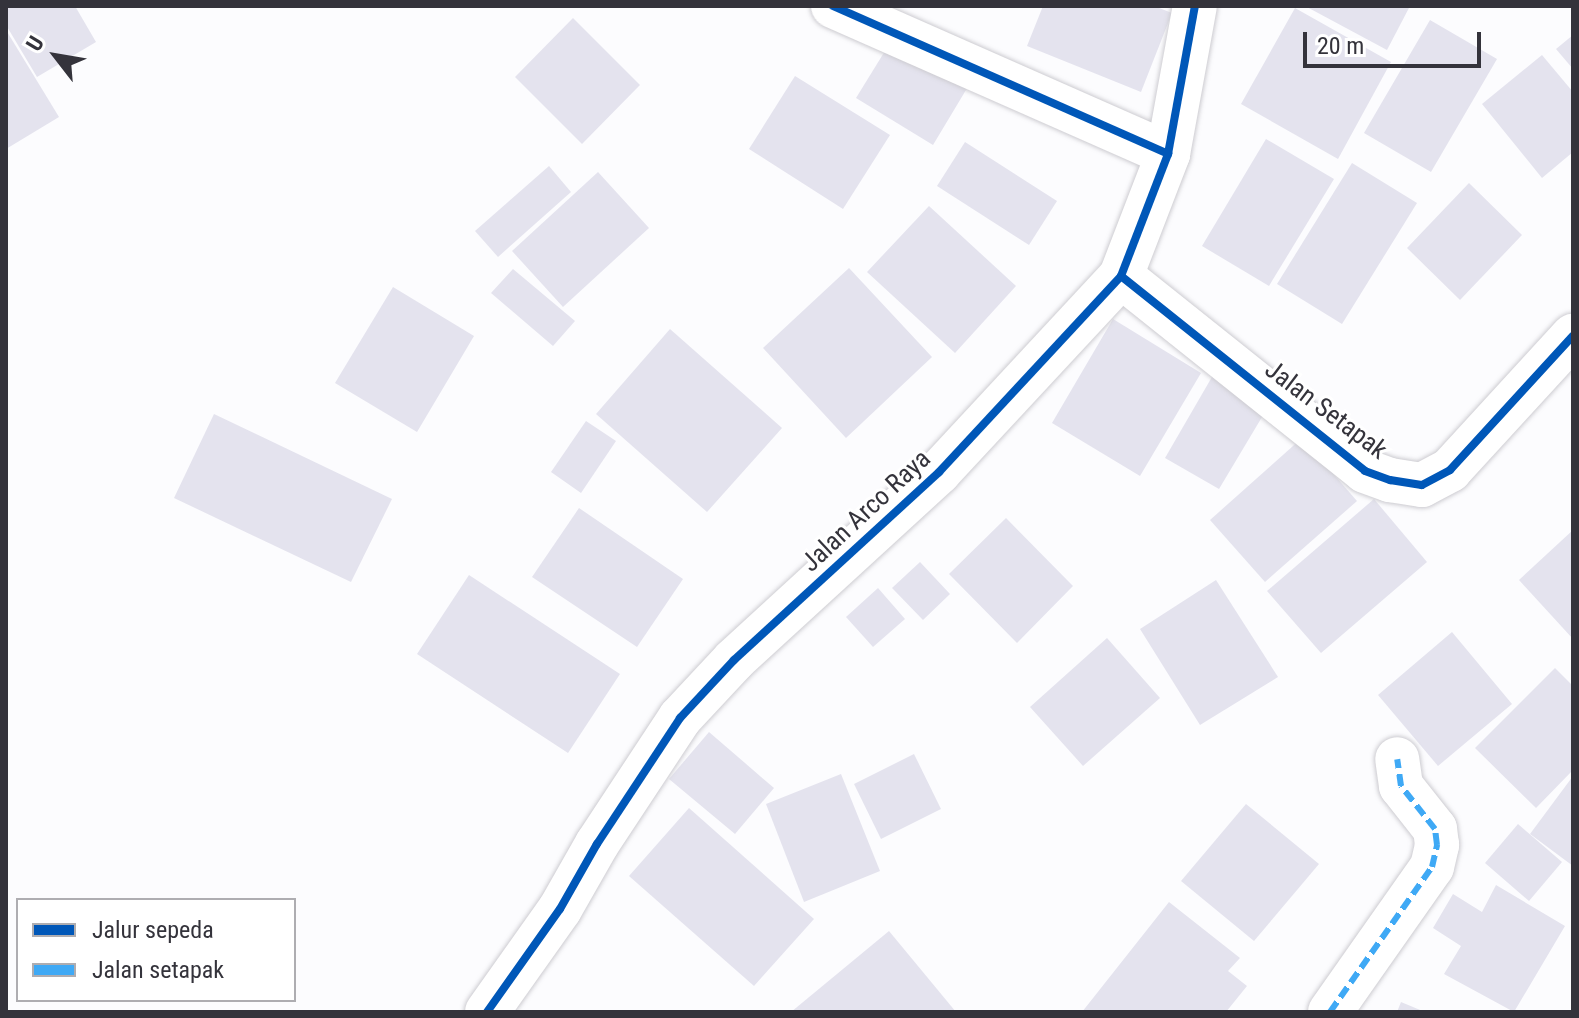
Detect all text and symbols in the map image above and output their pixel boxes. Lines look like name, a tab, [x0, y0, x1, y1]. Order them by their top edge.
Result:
north arrow	[16, 16, 96, 96]
scale bar	[1307, 16, 1485, 66]
text: U	[21, 32, 49, 55]
text: 20 m	[1317, 32, 1364, 60]
street label: Jalan Setapak	[1259, 354, 1393, 466]
street label: Jalan Arco Raya	[795, 443, 937, 579]
legend	[16, 898, 296, 1002]
text: Jalur sepeda	[92, 916, 214, 944]
text: Jalan setapak	[92, 956, 224, 984]

